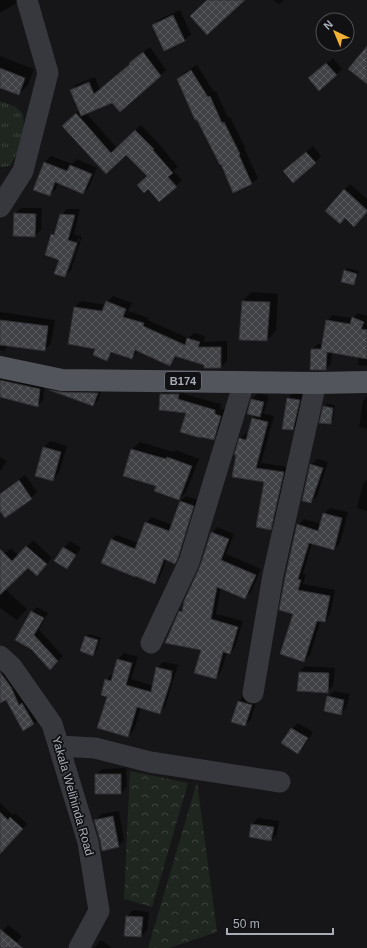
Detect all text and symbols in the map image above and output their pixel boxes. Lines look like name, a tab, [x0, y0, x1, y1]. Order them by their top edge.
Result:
north arrow	[315, 12, 355, 52]
text: N	[321, 18, 335, 32]
road number: B174	[165, 372, 201, 390]
street label: Yakala Welihinda Road	[49, 735, 97, 857]
scale bar	[227, 910, 333, 936]
text: 50 m	[233, 917, 260, 931]

